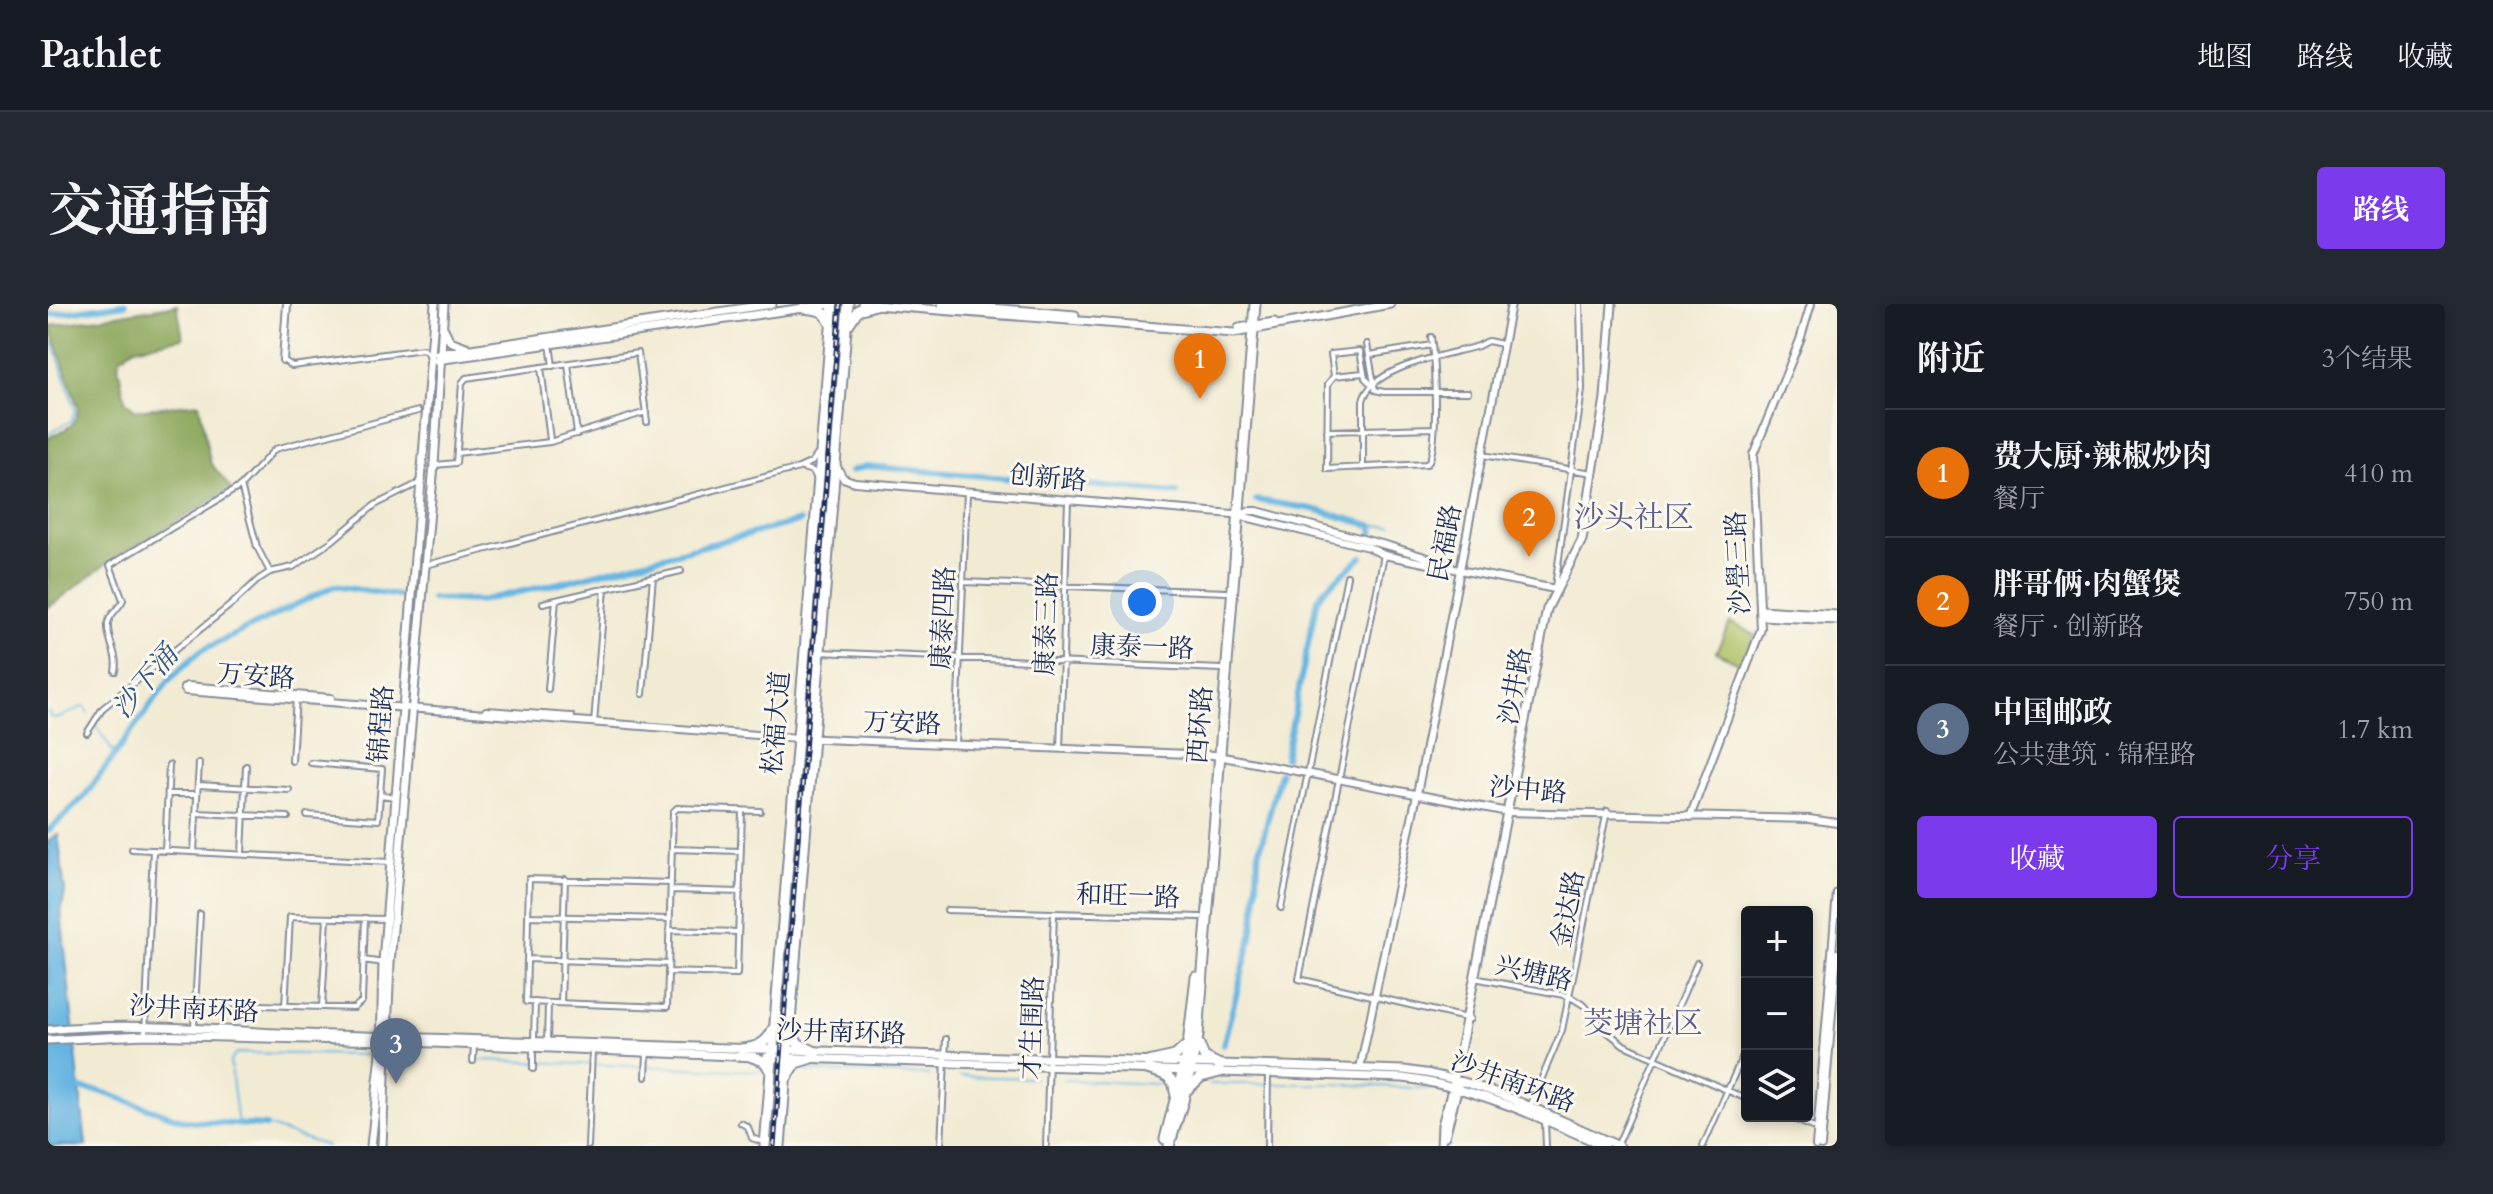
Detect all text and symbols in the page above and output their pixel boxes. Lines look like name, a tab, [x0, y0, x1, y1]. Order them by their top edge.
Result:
text: Pathlet	[40, 29, 161, 81]
text: 地图	[2197, 38, 2253, 76]
text: 路线	[2297, 38, 2353, 76]
text: 收藏	[2397, 38, 2453, 76]
button: 路线	[2317, 167, 2445, 249]
text: 交通指南	[48, 175, 272, 250]
pin: 1	[1174, 333, 1226, 399]
text: 附近	[1917, 336, 1985, 382]
text: 3个结果	[2322, 341, 2413, 376]
text: 费大厨·辣椒炒肉	[1993, 436, 2212, 477]
text: 1	[1936, 456, 1950, 491]
text: 410 m	[2344, 456, 2413, 491]
street label: 创新路	[1008, 457, 1088, 499]
text: 餐厅	[1993, 481, 2045, 516]
pin: 2	[1503, 491, 1555, 557]
district label: 沙头社区	[1574, 497, 1694, 538]
street label: 民福路	[1420, 501, 1470, 585]
street label: 沙壆三路	[1718, 510, 1758, 616]
text: 胖哥俩·肉蟹煲	[1993, 564, 2182, 605]
street label: 康泰四路	[923, 565, 963, 671]
street label: 康泰三路	[1027, 571, 1065, 677]
your location	[1122, 582, 1162, 622]
text: 2	[1936, 584, 1950, 619]
text: 750 m	[2344, 584, 2413, 619]
text: 餐厅 · 创新路	[1993, 609, 2144, 644]
street label: 康泰一路	[1089, 628, 1195, 666]
water label: 沙下涌	[103, 635, 188, 726]
street label: 沙井路	[1491, 645, 1539, 727]
street label: 万安路	[216, 656, 296, 696]
street label: 松福大道	[754, 670, 798, 776]
street label: 锦程路	[361, 684, 401, 764]
street label: 西环路	[1180, 685, 1220, 765]
text: 中国邮政	[1993, 692, 2113, 733]
street label: 万安路	[862, 704, 942, 742]
text: 3	[1936, 712, 1950, 747]
text: 1.7 km	[2337, 712, 2413, 747]
text: 公共建筑 · 锦程路	[1993, 737, 2196, 772]
street label: 沙中路	[1488, 769, 1568, 811]
button: 收藏	[1917, 816, 2157, 898]
button: 分享	[2173, 816, 2413, 898]
street label: 金达路	[1543, 867, 1593, 951]
street label: 和旺一路	[1075, 877, 1181, 915]
map controls	[1741, 906, 1813, 1122]
button: +	[1741, 906, 1813, 978]
street label: 兴塘路	[1492, 947, 1576, 999]
street label: 才生围路	[1013, 975, 1051, 1081]
button: −	[1741, 978, 1813, 1050]
street label: 沙井南环路	[128, 988, 260, 1030]
district label: 茭塘社区	[1583, 1003, 1703, 1044]
street label: 沙井南环路	[775, 1012, 907, 1052]
pin: 3	[370, 1018, 422, 1084]
street label: 沙井南环路	[1446, 1043, 1580, 1121]
button: layers	[1741, 1050, 1813, 1122]

